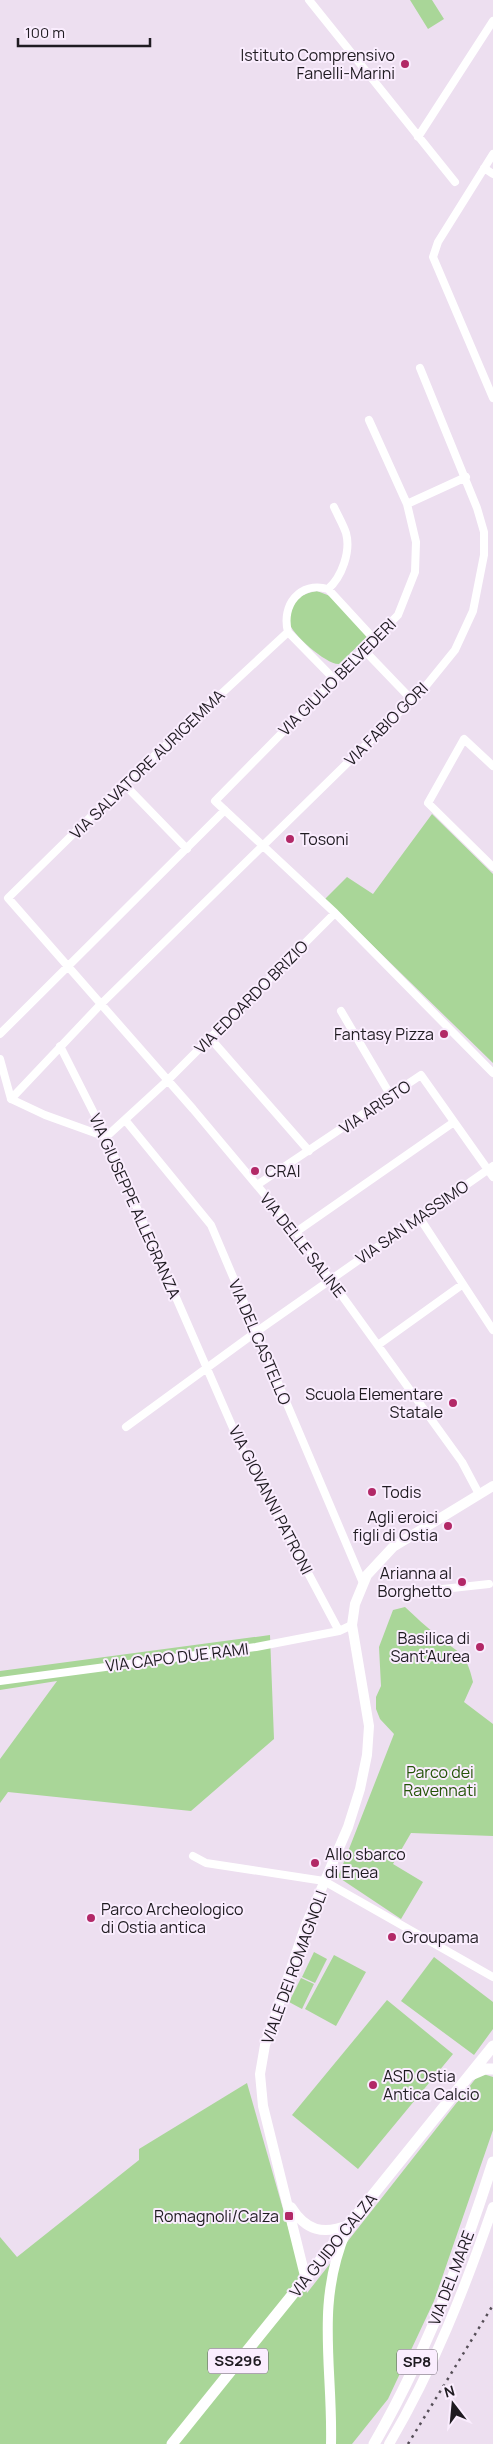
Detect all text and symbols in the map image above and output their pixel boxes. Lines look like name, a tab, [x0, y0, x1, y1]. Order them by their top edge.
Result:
scale bar	[18, 15, 150, 47]
text: 100 m	[25, 22, 65, 43]
place label: Istituto Comprensivo Fanelli-Marini	[240, 44, 395, 84]
marker: Istituto Comprensivo Fanelli-Marini	[399, 58, 411, 70]
street label: VIA GIULIO BELVEDERI	[273, 613, 401, 741]
street label: VIA FABIO GORI	[339, 677, 433, 771]
street label: VIA SALVATORE AURIGEMMA	[65, 684, 229, 844]
place label: Tosoni	[300, 828, 349, 850]
marker: Tosoni	[284, 833, 296, 845]
street label: VIA EDOARDO BRIZIO	[189, 935, 313, 1059]
place label: Fantasy Pizza	[334, 1023, 434, 1045]
marker: Fantasy Pizza	[438, 1028, 450, 1040]
street label: VIA ARISTO	[335, 1075, 415, 1139]
street label: VIA GIUSEPPE ALLEGRANZA	[84, 1110, 186, 1302]
place label: CRAI	[265, 1160, 300, 1182]
marker: CRAI	[249, 1165, 261, 1177]
street label: VIA SAN MASSIMO	[351, 1175, 473, 1269]
street label: VIA DELLE SALINE	[255, 1188, 351, 1302]
street label: VIA DEL CASTELLO	[224, 1276, 297, 1408]
place label: Scuola Elementare Statale	[305, 1383, 443, 1423]
marker: Scuola Elementare Statale	[447, 1397, 459, 1409]
street label: VIA GIOVANNI PATRONI	[224, 1422, 318, 1578]
place label: Todis	[382, 1481, 421, 1503]
marker: Todis	[366, 1486, 378, 1498]
place label: Agli eroici figli di Ostia	[353, 1506, 438, 1546]
marker: Agli eroici figli di Ostia	[442, 1520, 454, 1532]
place label: Arianna al Borghetto	[378, 1562, 452, 1602]
marker: Arianna al Borghetto	[456, 1576, 468, 1588]
place label: Basilica di Sant'Aurea	[391, 1627, 470, 1667]
street label: VIA CAPO DUE RAMI	[104, 1637, 250, 1677]
marker: Basilica di Sant'Aurea	[474, 1641, 486, 1653]
park label: Parco dei Ravennati	[403, 1761, 477, 1801]
place label: Allo sbarco di Enea	[325, 1843, 406, 1883]
marker: Allo sbarco di Enea	[309, 1857, 321, 1869]
street label: VIALE DEI ROMAGNOLI	[256, 1887, 332, 2047]
place label: Parco Archeologico di Ostia antica	[101, 1898, 243, 1938]
marker: Parco Archeologico di Ostia antica	[85, 1912, 97, 1924]
place label: Groupama	[402, 1926, 479, 1948]
marker: Groupama	[386, 1931, 398, 1943]
place label: ASD Ostia Antica Calcio	[383, 2065, 480, 2105]
marker: ASD Ostia Antica Calcio	[367, 2079, 379, 2091]
street label: VIA GUIDO CALZA	[284, 2188, 382, 2302]
place label: Romagnoli/Calza	[154, 2205, 279, 2227]
marker: Romagnoli/Calza	[283, 2210, 295, 2222]
street label: VIA DEL MARE	[423, 2227, 479, 2329]
road number: SS296	[208, 2348, 268, 2374]
road number: SP8	[397, 2350, 437, 2374]
north arrow	[428, 2379, 478, 2429]
text: N	[442, 2381, 457, 2402]

